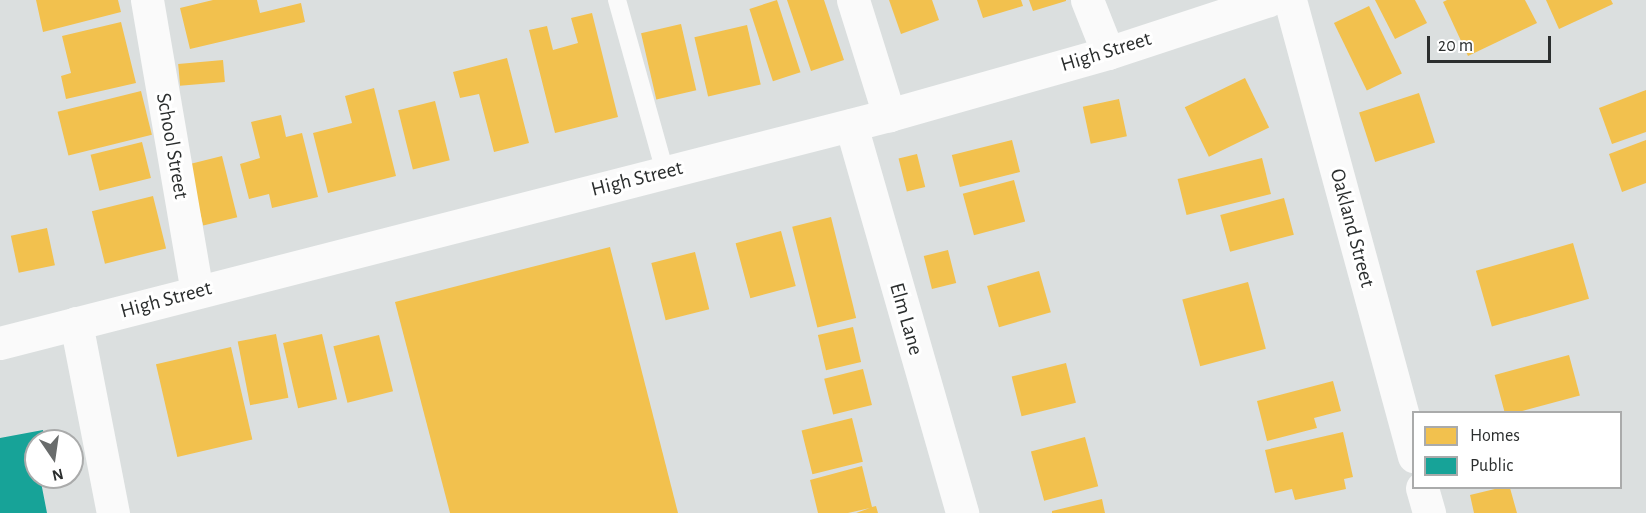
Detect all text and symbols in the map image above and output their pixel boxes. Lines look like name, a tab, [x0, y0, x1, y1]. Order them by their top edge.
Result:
scale bar	[1430, 24, 1554, 62]
street label: High Street	[1058, 26, 1154, 78]
text: 20 m	[1438, 37, 1473, 55]
street label: School Street	[150, 91, 194, 201]
street label: High Street	[589, 155, 685, 203]
street label: Oakland Street	[1324, 166, 1380, 290]
street label: High Street	[118, 276, 214, 324]
street label: Elm Lane	[884, 280, 928, 358]
legend	[1412, 411, 1622, 489]
text: Homes	[1470, 427, 1520, 445]
north arrow	[24, 429, 84, 489]
text: Public	[1470, 457, 1513, 475]
text: N	[50, 466, 65, 484]

